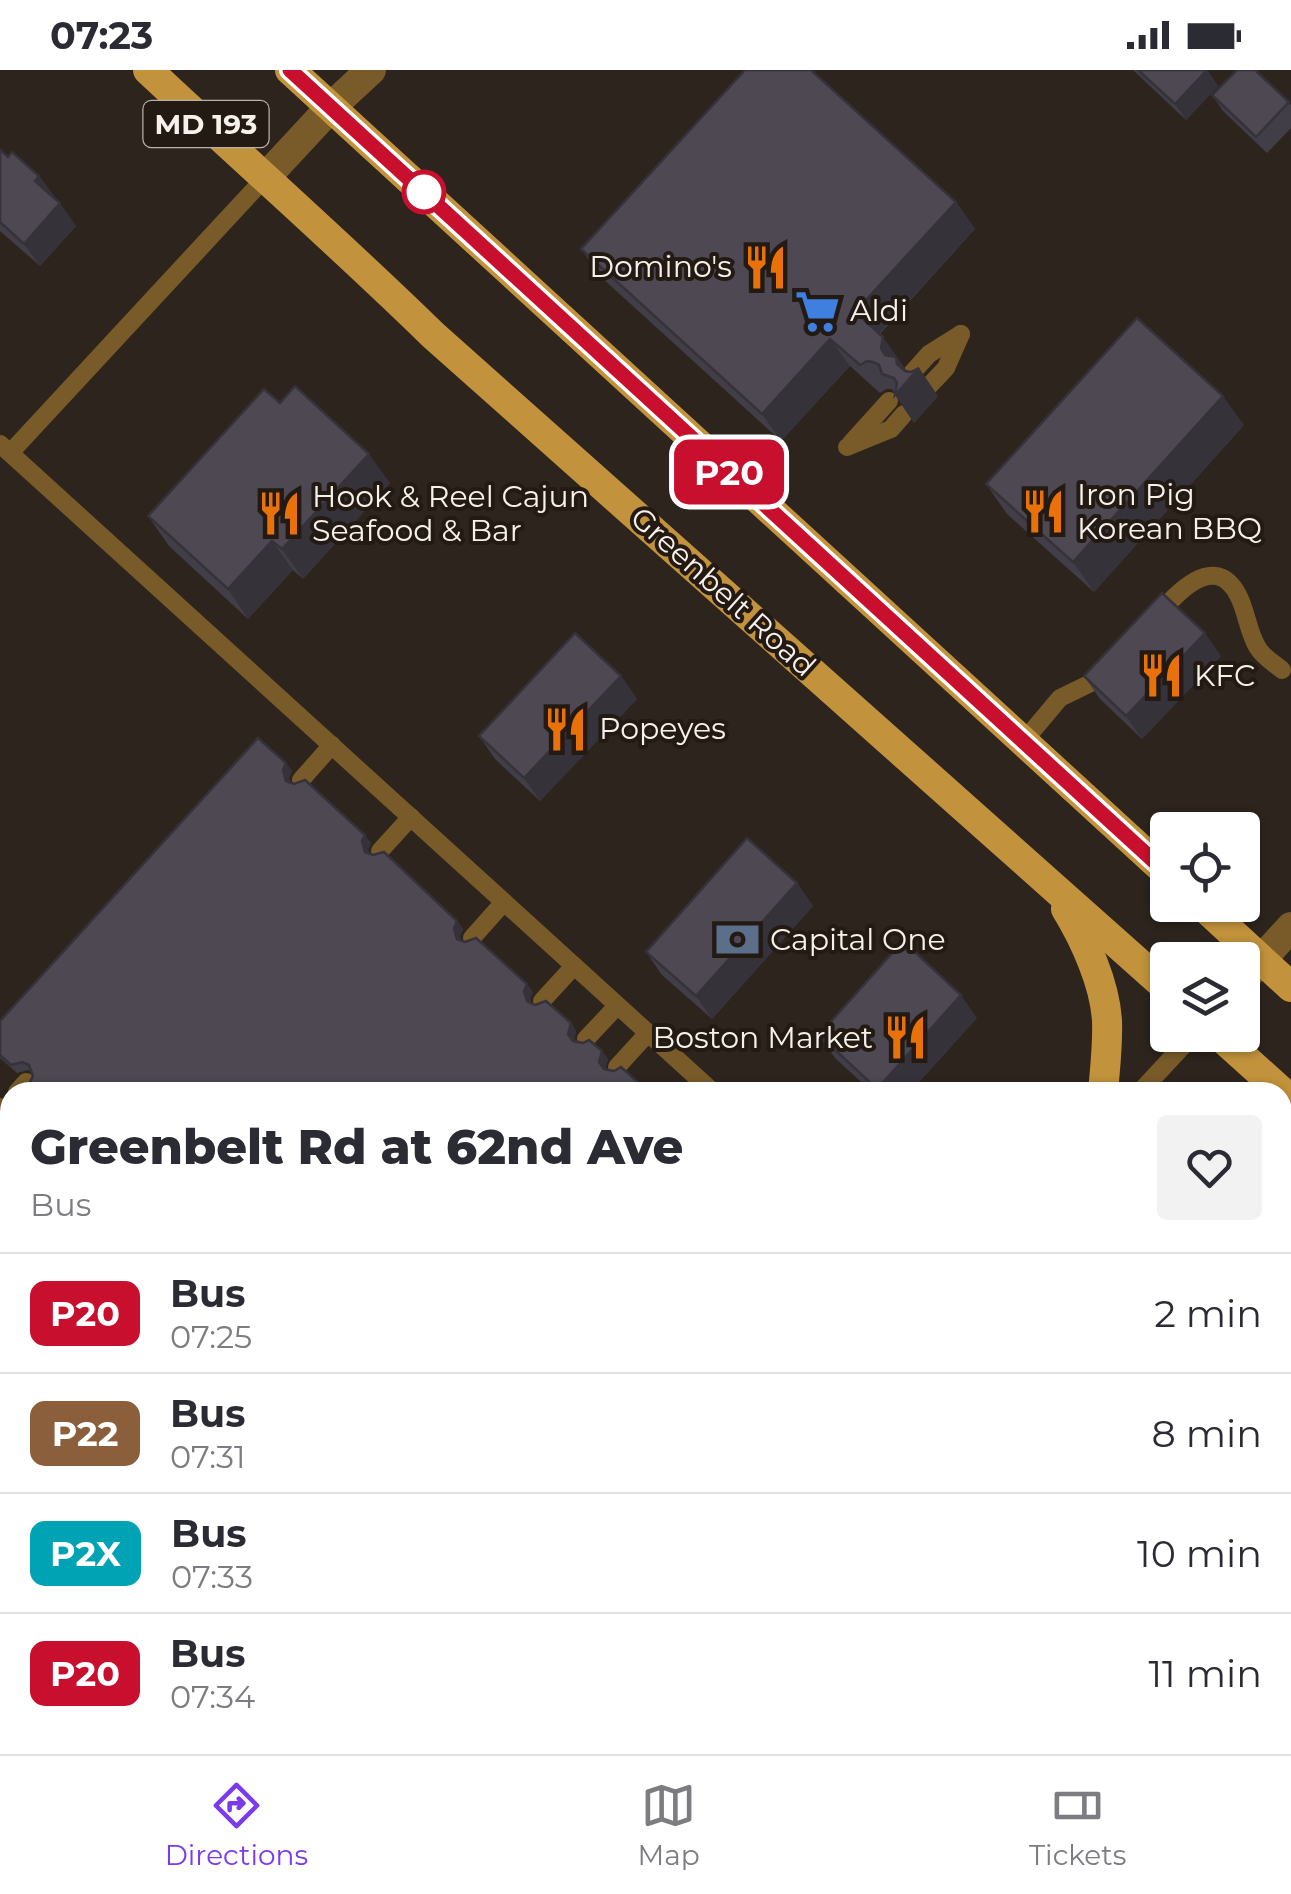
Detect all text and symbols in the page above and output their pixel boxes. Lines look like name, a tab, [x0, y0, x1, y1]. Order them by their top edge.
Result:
text: 07:23	[50, 12, 153, 59]
road number: MD 193	[144, 101, 268, 147]
unlabelled marker	[403, 171, 445, 213]
restaurant icon: Domino's	[741, 243, 789, 291]
place label: Domino's	[589, 248, 732, 285]
supermarket icon: Aldi	[793, 287, 841, 335]
place label: Aldi	[850, 292, 908, 329]
line badge: P20	[672, 440, 786, 504]
text: P20	[694, 451, 764, 494]
place label: Iron Pig Korean BBQ	[1077, 476, 1262, 547]
place label: Hook & Reel Cajun Seafood & Bar	[312, 478, 589, 549]
restaurant icon: Iron Pig Korean BBQ	[1020, 488, 1068, 536]
restaurant icon: Hook & Reel Cajun Seafood & Bar	[255, 490, 303, 538]
street label: Greenbelt Road	[623, 499, 823, 684]
restaurant icon: KFC	[1137, 652, 1185, 700]
place label: KFC	[1194, 657, 1255, 694]
restaurant icon: Popeyes	[542, 705, 590, 753]
place label: Popeyes	[599, 710, 726, 747]
map controls	[1150, 812, 1260, 1052]
button: locate	[1150, 812, 1260, 922]
bank icon: Capital One	[713, 916, 761, 964]
place label: Capital One	[770, 921, 946, 958]
button: layers	[1150, 942, 1260, 1052]
restaurant icon: Boston Market	[882, 1014, 930, 1062]
place label: Boston Market	[653, 1019, 873, 1056]
button: heart	[1157, 1115, 1262, 1220]
text: Greenbelt Rd at 62nd Ave	[30, 1118, 683, 1176]
text: Bus	[30, 1185, 91, 1224]
text: Bus	[170, 1270, 245, 1317]
text: 2 min	[1154, 1290, 1262, 1337]
text: P20	[50, 1292, 120, 1335]
text: 07:25	[170, 1317, 252, 1356]
text: Bus	[170, 1390, 245, 1437]
text: 8 min	[1152, 1410, 1262, 1457]
text: P22	[52, 1412, 118, 1455]
text: 07:31	[170, 1437, 246, 1476]
text: Bus	[171, 1510, 246, 1557]
text: 10 min	[1137, 1530, 1262, 1577]
text: P2X	[50, 1532, 121, 1575]
text: 07:33	[171, 1557, 253, 1596]
text: Bus	[170, 1630, 245, 1677]
text: 11 min	[1148, 1650, 1262, 1697]
text: P20	[50, 1652, 120, 1695]
text: 07:34	[170, 1677, 255, 1716]
tab: Directions	[165, 1778, 308, 1872]
tab: Map	[637, 1778, 700, 1872]
tab: Tickets	[1029, 1778, 1126, 1872]

